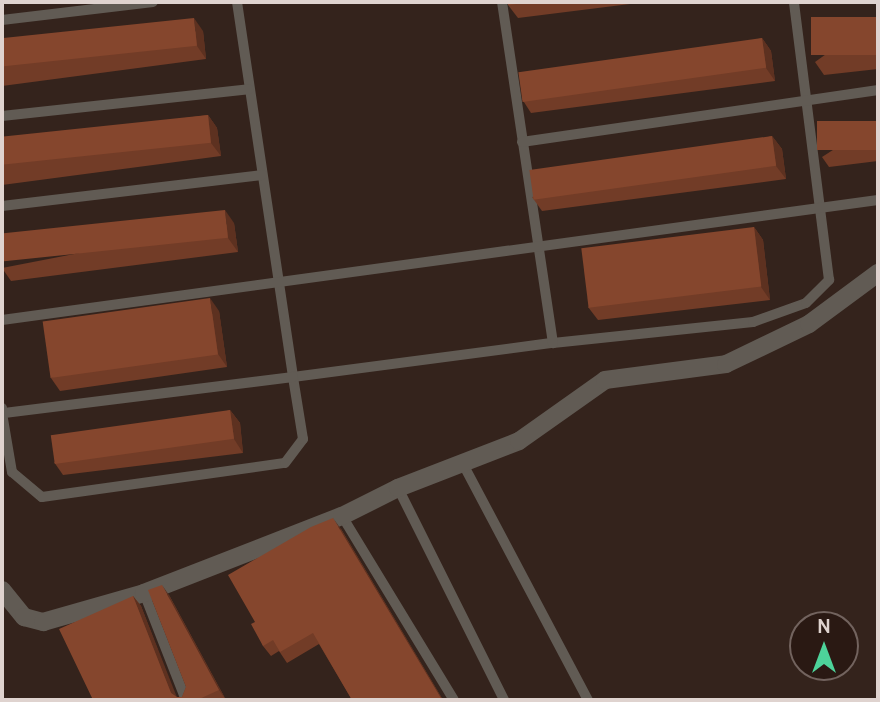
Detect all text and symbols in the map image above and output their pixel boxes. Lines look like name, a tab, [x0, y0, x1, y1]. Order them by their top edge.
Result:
north arrow	[789, 611, 859, 681]
text: N	[817, 615, 831, 638]

